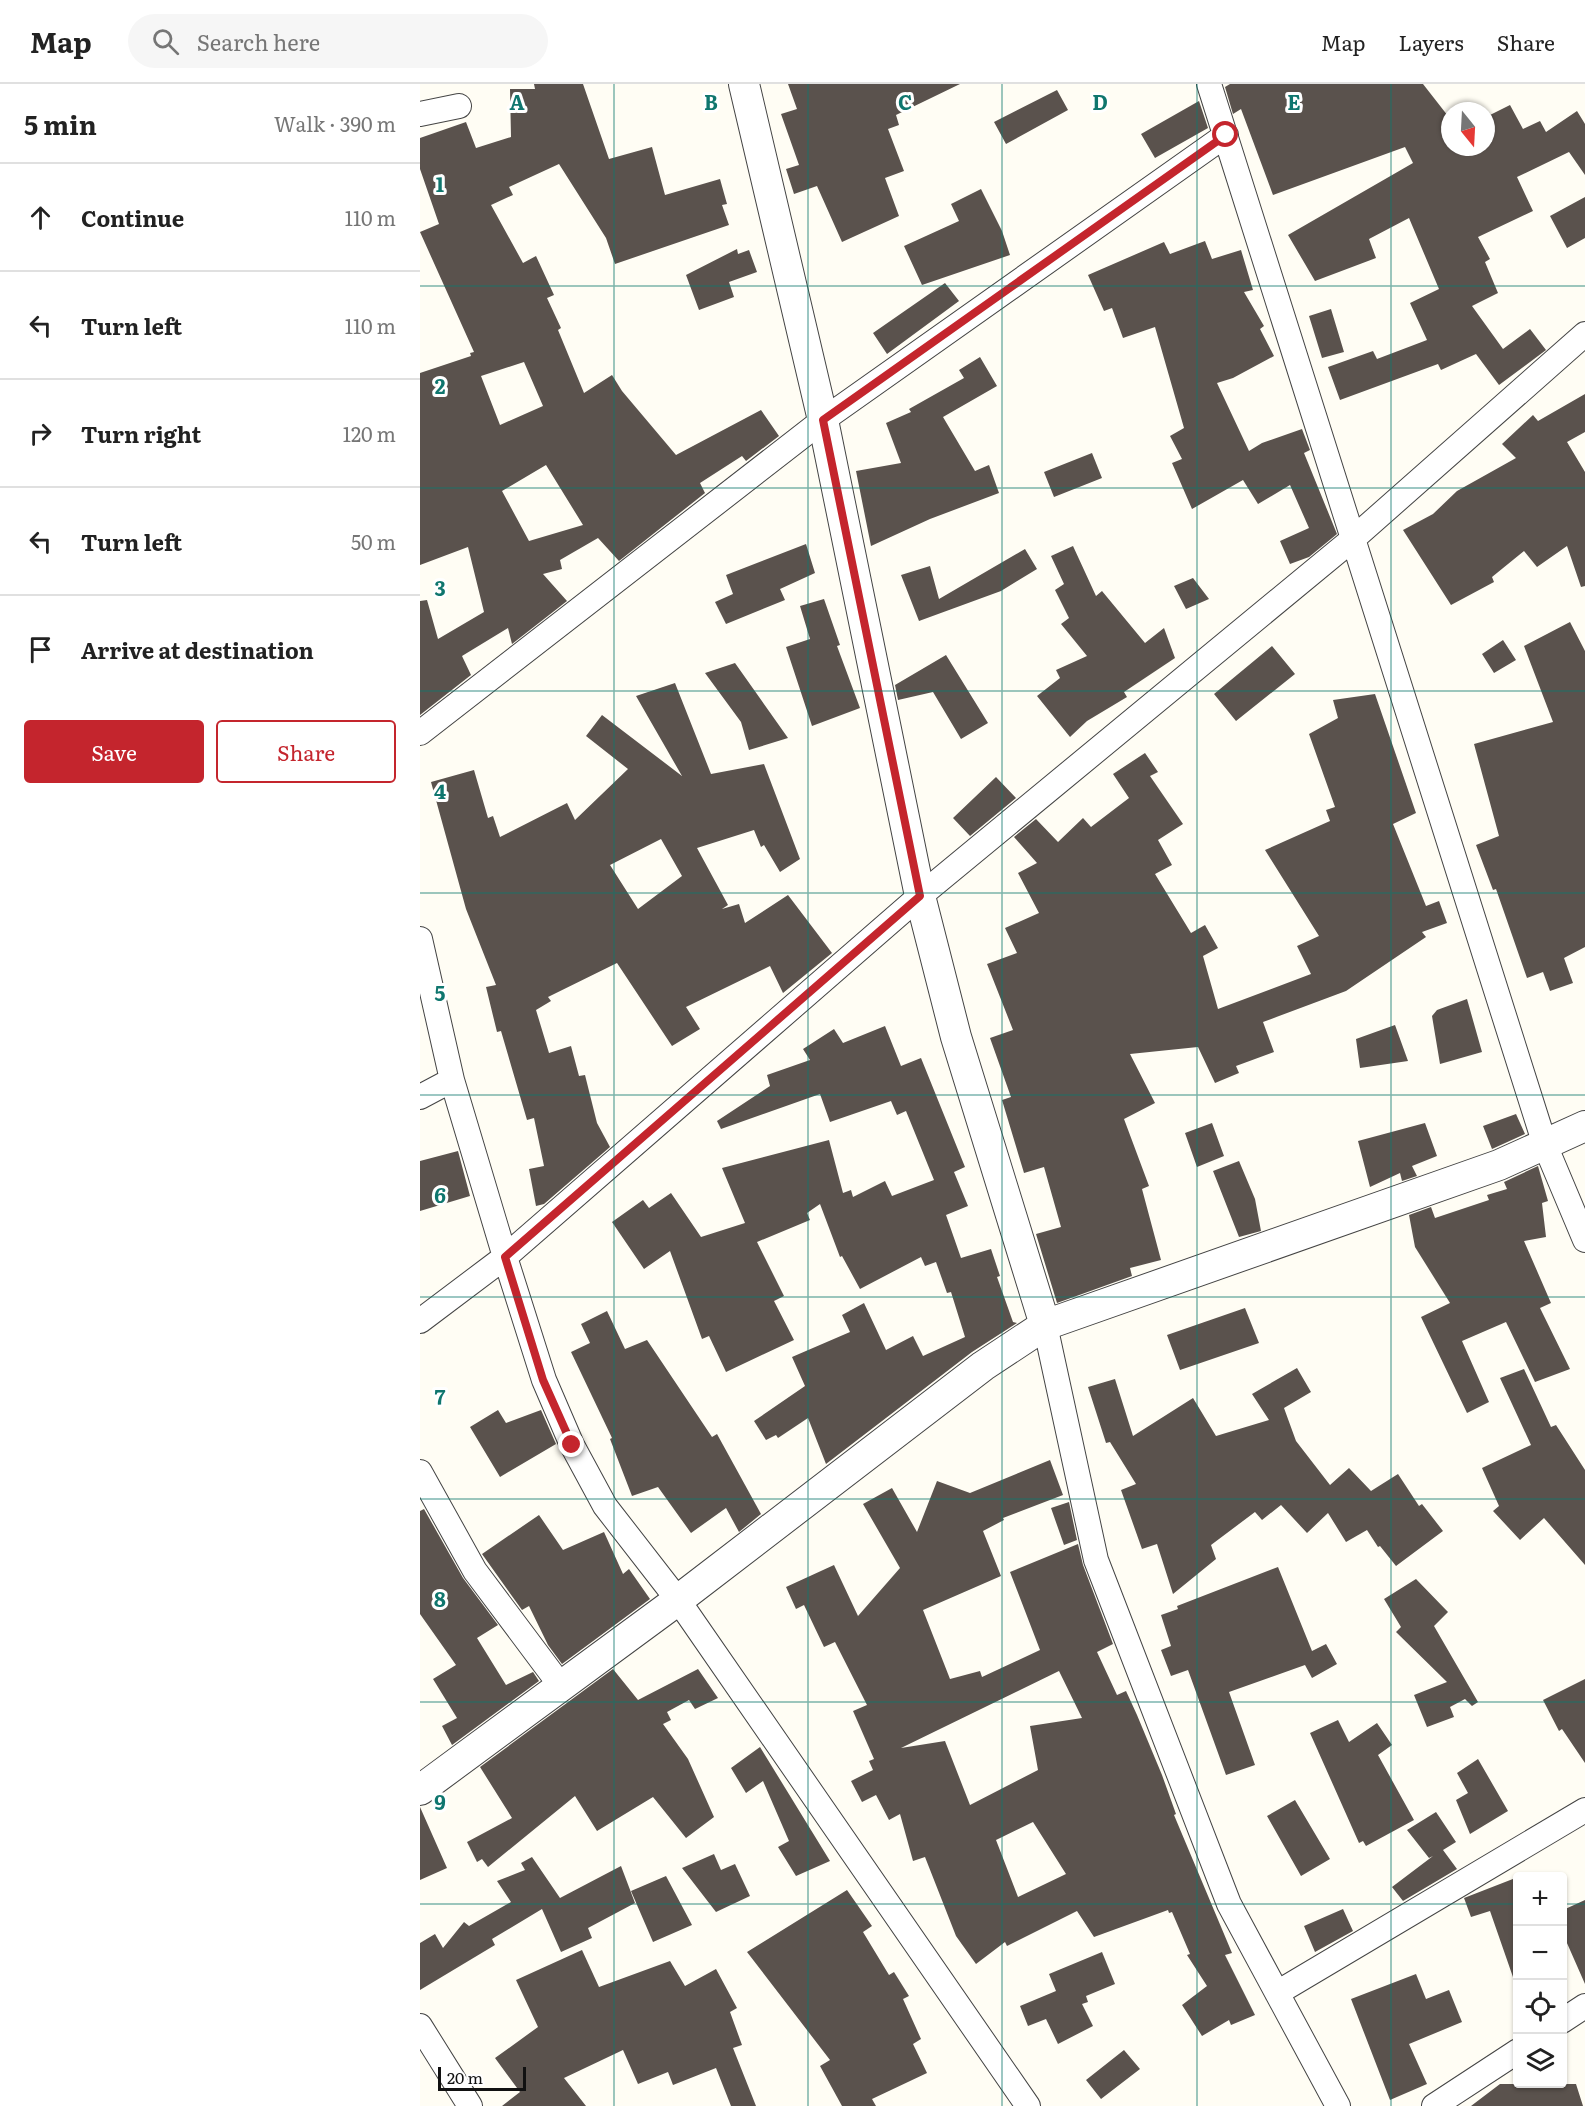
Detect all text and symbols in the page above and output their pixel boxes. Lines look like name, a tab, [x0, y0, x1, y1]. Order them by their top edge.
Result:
search box	[128, 14, 548, 68]
text: Map	[30, 20, 92, 62]
icon: search	[149, 25, 182, 58]
text: Search here	[197, 25, 320, 58]
text: Map	[1321, 26, 1366, 57]
text: Layers	[1399, 26, 1464, 57]
text: Share	[1497, 26, 1555, 57]
text: A	[509, 86, 525, 116]
text: B	[704, 86, 718, 116]
text: C	[898, 86, 912, 116]
text: D	[1092, 86, 1108, 116]
text: E	[1287, 86, 1301, 116]
north arrow	[1441, 102, 1495, 156]
text: 5 min	[24, 104, 97, 143]
text: Walk · 390 m	[274, 108, 396, 138]
route start	[1212, 121, 1238, 147]
text: 1	[436, 168, 444, 198]
icon: ahead	[24, 201, 57, 234]
text: Continue	[81, 201, 184, 234]
text: 110 m	[345, 202, 396, 232]
icon: left	[24, 309, 57, 342]
text: Turn left	[81, 309, 182, 342]
text: 110 m	[345, 310, 396, 340]
text: 2	[435, 370, 446, 400]
icon: right	[24, 417, 57, 450]
text: Turn right	[81, 417, 201, 450]
text: 120 m	[343, 418, 396, 448]
icon: left	[24, 525, 57, 558]
text: Turn left	[81, 525, 182, 558]
text: 50 m	[351, 526, 396, 556]
text: 3	[434, 572, 446, 602]
icon: arrive	[24, 633, 57, 666]
text: Arrive at destination	[81, 633, 314, 666]
button: Save	[24, 720, 204, 783]
button: Share	[216, 720, 396, 783]
text: 4	[434, 775, 446, 805]
text: 5	[435, 977, 446, 1007]
text: 6	[434, 1179, 446, 1209]
text: 7	[435, 1381, 446, 1411]
route end	[558, 1431, 584, 1457]
text: 8	[434, 1583, 446, 1613]
text: 9	[434, 1786, 446, 1816]
map controls	[1513, 1872, 1567, 2088]
button: +	[1513, 1872, 1567, 1926]
button: −	[1513, 1926, 1567, 1980]
button: locate	[1513, 1980, 1567, 2034]
button: layers	[1513, 2034, 1567, 2088]
scale bar	[438, 2064, 526, 2092]
text: 20 m	[447, 2065, 483, 2089]

